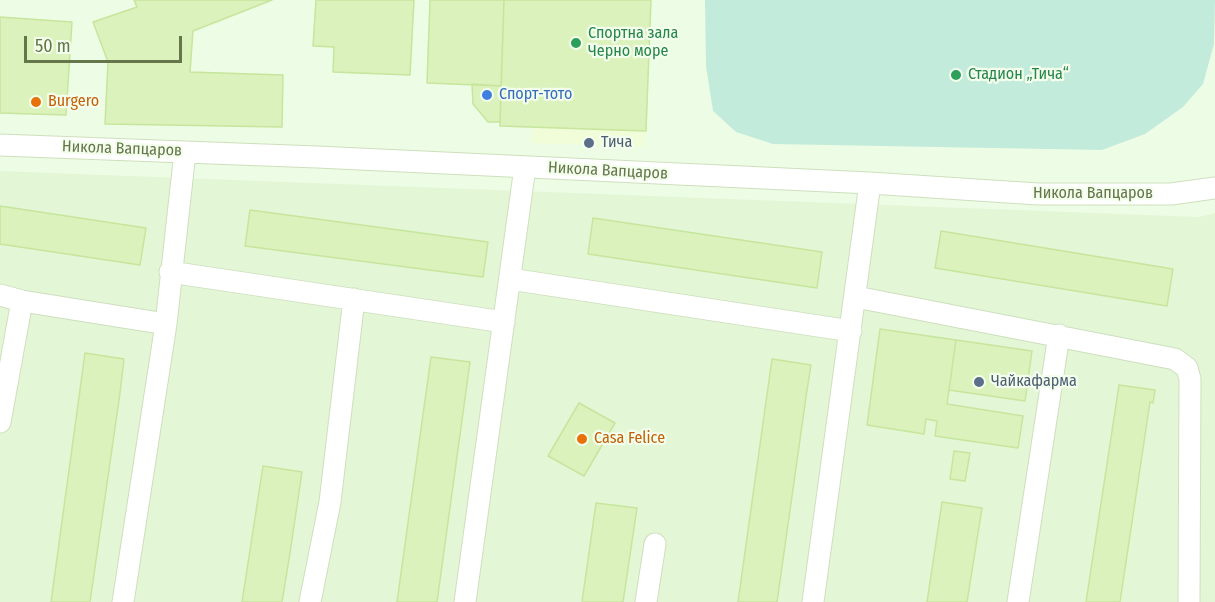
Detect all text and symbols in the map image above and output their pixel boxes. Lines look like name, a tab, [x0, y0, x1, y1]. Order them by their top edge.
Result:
scale bar	[27, 24, 184, 62]
place label: Спортна зала Черно море	[588, 24, 678, 62]
text: 50 m	[35, 35, 71, 57]
marker: Спортна зала Черно море	[569, 36, 583, 50]
place label: Стадион „Тича“	[968, 65, 1069, 85]
marker: Стадион „Тича“	[949, 68, 963, 82]
place label: Спорт-тото	[499, 85, 572, 105]
marker: Спорт-тото	[480, 88, 494, 102]
place label: Burgero	[48, 92, 99, 112]
marker: Burgero	[29, 95, 43, 109]
place label: Тича	[601, 133, 632, 153]
marker: Тича	[582, 136, 596, 150]
street label: Никола Вапцаров	[62, 137, 182, 161]
street label: Никола Вапцаров	[548, 158, 668, 184]
street label: Никола Вапцаров	[1033, 184, 1153, 204]
place label: Чайкафарма	[991, 372, 1077, 392]
marker: Чайкафарма	[972, 375, 986, 389]
place label: Casa Felice	[594, 429, 665, 449]
marker: Casa Felice	[575, 432, 589, 446]

